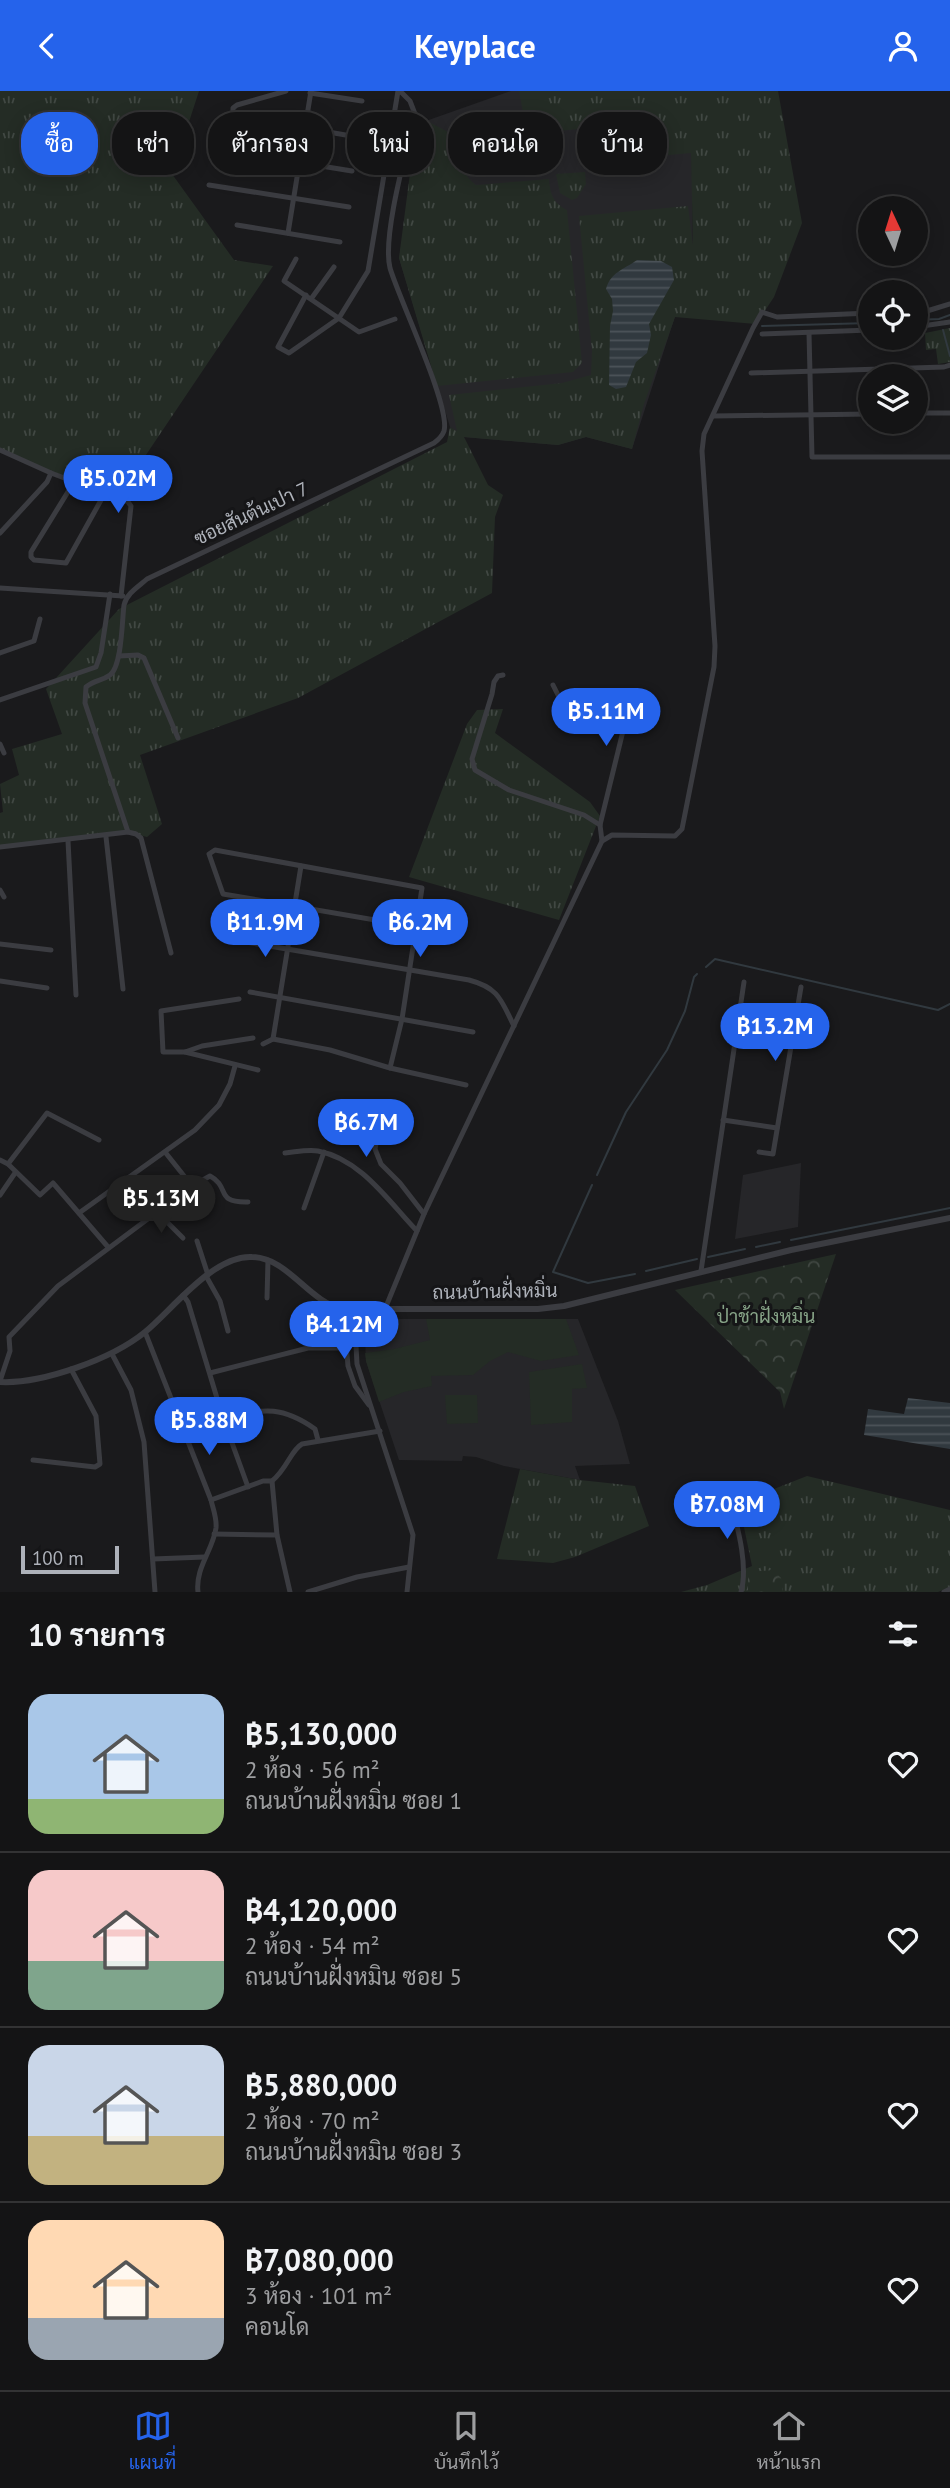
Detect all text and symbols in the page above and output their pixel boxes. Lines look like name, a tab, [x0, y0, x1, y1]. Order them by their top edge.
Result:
text: Keyplace	[414, 25, 536, 67]
icon: back	[28, 27, 66, 65]
icon: person	[884, 27, 922, 65]
chip: ซื้อ	[21, 112, 98, 175]
chip: เช่า	[112, 112, 194, 175]
chip: ตัวกรอง	[208, 112, 333, 175]
chip: ใหม่	[347, 112, 434, 175]
chip: คอนโด	[448, 112, 563, 175]
chip: บ้าน	[577, 112, 667, 175]
north arrow	[858, 196, 928, 266]
map controls	[858, 196, 928, 434]
button: locate	[858, 280, 928, 350]
button: layers	[858, 364, 928, 434]
pin: ฿5.02M	[61, 455, 175, 515]
text: ฿5.02M	[79, 463, 157, 492]
street label: ซอยสันต้นเปา 7	[190, 476, 312, 550]
pin: ฿5.11M	[549, 689, 663, 748]
text: ฿5.11M	[567, 696, 645, 725]
pin: ฿11.9M	[208, 899, 322, 959]
pin: ฿6.2M	[371, 899, 469, 959]
text: ฿11.9M	[226, 907, 304, 936]
text: ฿6.2M	[388, 907, 452, 936]
pin: ฿13.2M	[718, 1003, 832, 1063]
text: ฿13.2M	[736, 1011, 814, 1040]
pin: ฿6.7M	[317, 1100, 415, 1159]
text: ฿6.7M	[334, 1107, 398, 1136]
pin: ฿5.13M	[104, 1175, 218, 1235]
text: ฿5.13M	[122, 1183, 200, 1212]
street label: ถนนบ้านฝั่งหมิ่น	[432, 1274, 558, 1304]
park label: ป่าช้าฝั่งหมิ่น	[717, 1300, 815, 1328]
pin: ฿4.12M	[287, 1301, 401, 1361]
text: ฿4.12M	[305, 1309, 383, 1338]
pin: ฿5.88M	[152, 1397, 266, 1457]
text: ฿5.88M	[170, 1405, 248, 1434]
pin: ฿7.08M	[670, 1481, 784, 1541]
text: ฿7.08M	[690, 1489, 764, 1518]
scale bar	[21, 1543, 119, 1575]
text: 100 m	[32, 1546, 84, 1570]
text: 10 รายการ	[28, 1615, 166, 1654]
icon: filters	[884, 1615, 922, 1653]
text: ฿5,130,000	[245, 1714, 397, 1753]
icon: home	[84, 1722, 168, 1806]
icon: heart	[884, 1745, 922, 1783]
text: 2 ห้อง · 56 m²	[245, 1755, 380, 1784]
text: ถนนบ้านฝั่งหมิ่น ซอย 1	[245, 1786, 462, 1815]
text: ฿4,120,000	[245, 1890, 397, 1929]
icon: home	[84, 1898, 168, 1982]
icon: heart	[884, 1921, 922, 1959]
text: 2 ห้อง · 54 m²	[245, 1931, 380, 1960]
text: ถนนบ้านฝั่งหมิน ซอย 5	[245, 1962, 462, 1991]
text: ฿5,880,000	[245, 2065, 397, 2104]
icon: home	[84, 2073, 168, 2157]
icon: heart	[884, 2096, 922, 2134]
text: 2 ห้อง · 70 m²	[245, 2106, 380, 2135]
text: ถนนบ้านฝั่งหมิน ซอย 3	[245, 2137, 462, 2166]
text: ฿7,080,000	[245, 2240, 394, 2279]
icon: home	[84, 2248, 168, 2332]
icon: heart	[884, 2271, 922, 2309]
text: 3 ห้อง · 101 m²	[245, 2281, 392, 2310]
text: คอนโด	[245, 2312, 309, 2341]
tab: แผนที่	[129, 2407, 176, 2474]
tab: บันทึกไว้	[434, 2407, 499, 2474]
tab: หน้าแรก	[757, 2407, 821, 2474]

